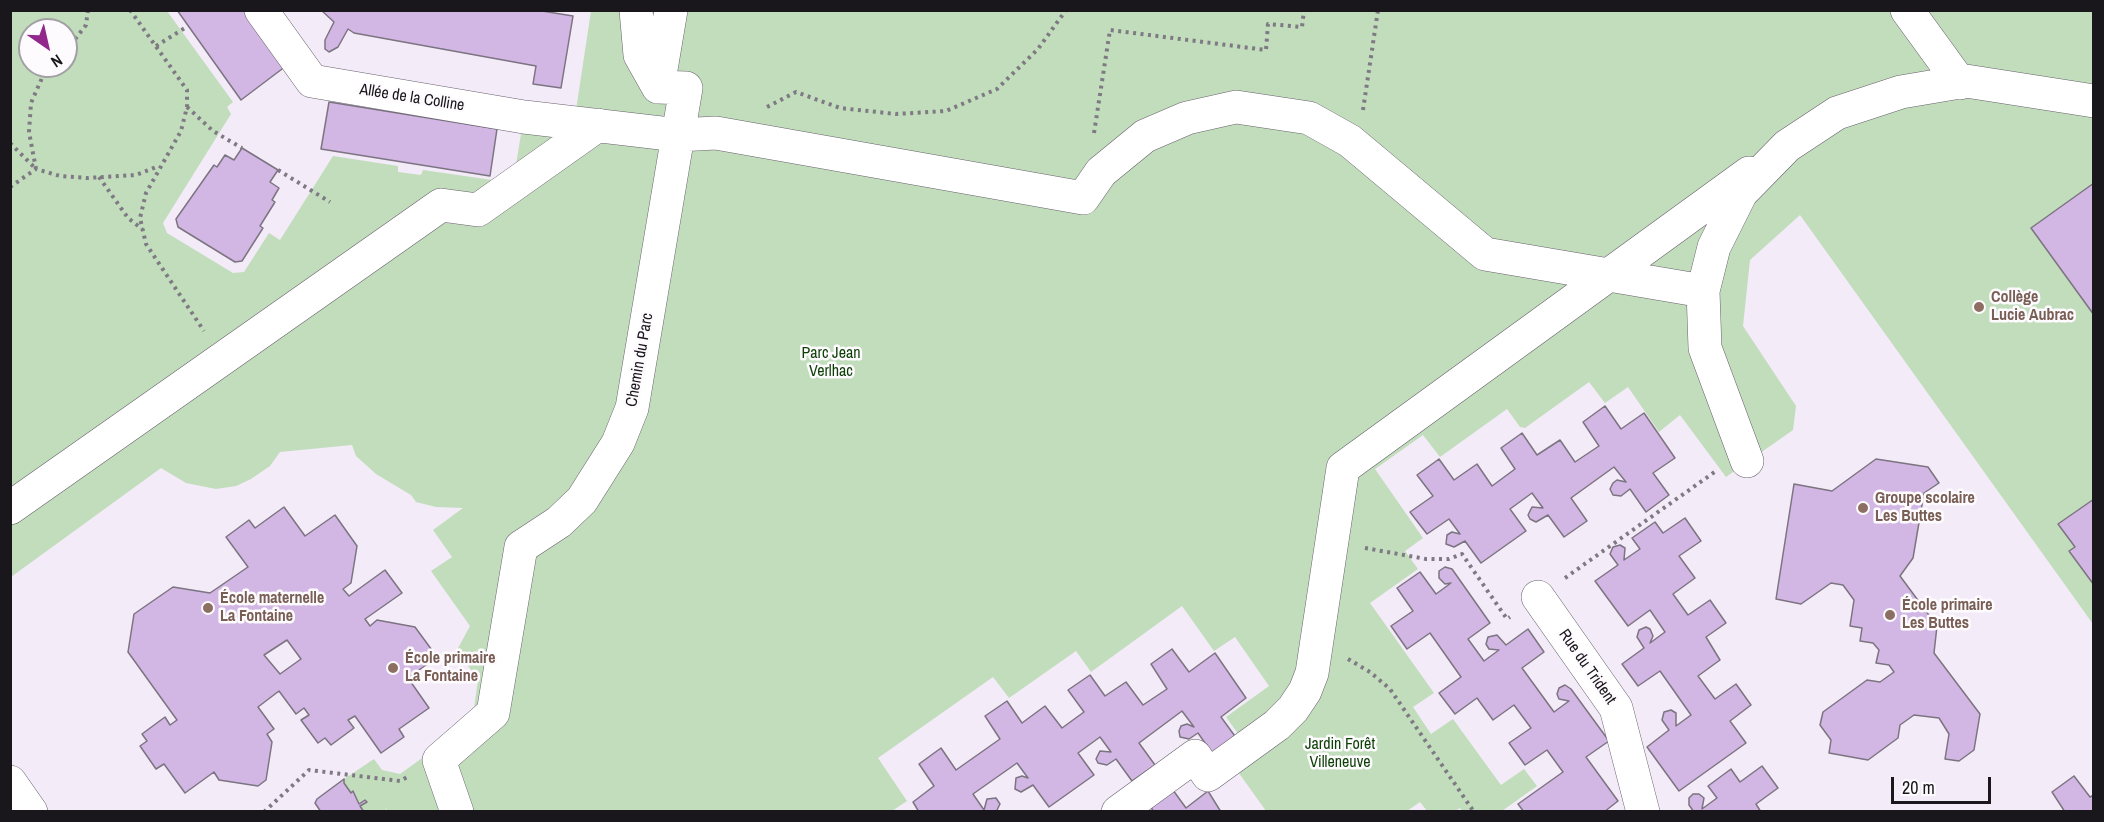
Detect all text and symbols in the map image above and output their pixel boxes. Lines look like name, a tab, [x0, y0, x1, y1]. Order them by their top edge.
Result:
north arrow	[18, 18, 78, 78]
text: N	[47, 49, 67, 73]
street label: Allée de la Colline	[358, 80, 466, 116]
place label: Collège Lucie Aubrac	[1991, 288, 2074, 326]
marker: Collège Lucie Aubrac	[1972, 300, 1986, 314]
street label: Chemin du Parc	[622, 312, 658, 408]
park label: Parc Jean Verlhac	[801, 344, 861, 382]
place label: Groupe scolaire Les Buttes	[1875, 489, 1975, 527]
marker: Groupe scolaire Les Buttes	[1856, 501, 1870, 515]
place label: École maternelle La Fontaine	[220, 589, 324, 627]
place label: École primaire Les Buttes	[1902, 596, 1992, 634]
marker: École maternelle La Fontaine	[201, 601, 215, 615]
marker: École primaire Les Buttes	[1883, 608, 1897, 622]
street label: Rue du Trident	[1554, 626, 1620, 708]
place label: École primaire La Fontaine	[405, 649, 495, 687]
marker: École primaire La Fontaine	[386, 661, 400, 675]
park label: Jardin Forêt Villeneuve	[1305, 735, 1375, 773]
scale bar	[1894, 765, 1994, 803]
text: 20 m	[1902, 775, 1935, 800]

